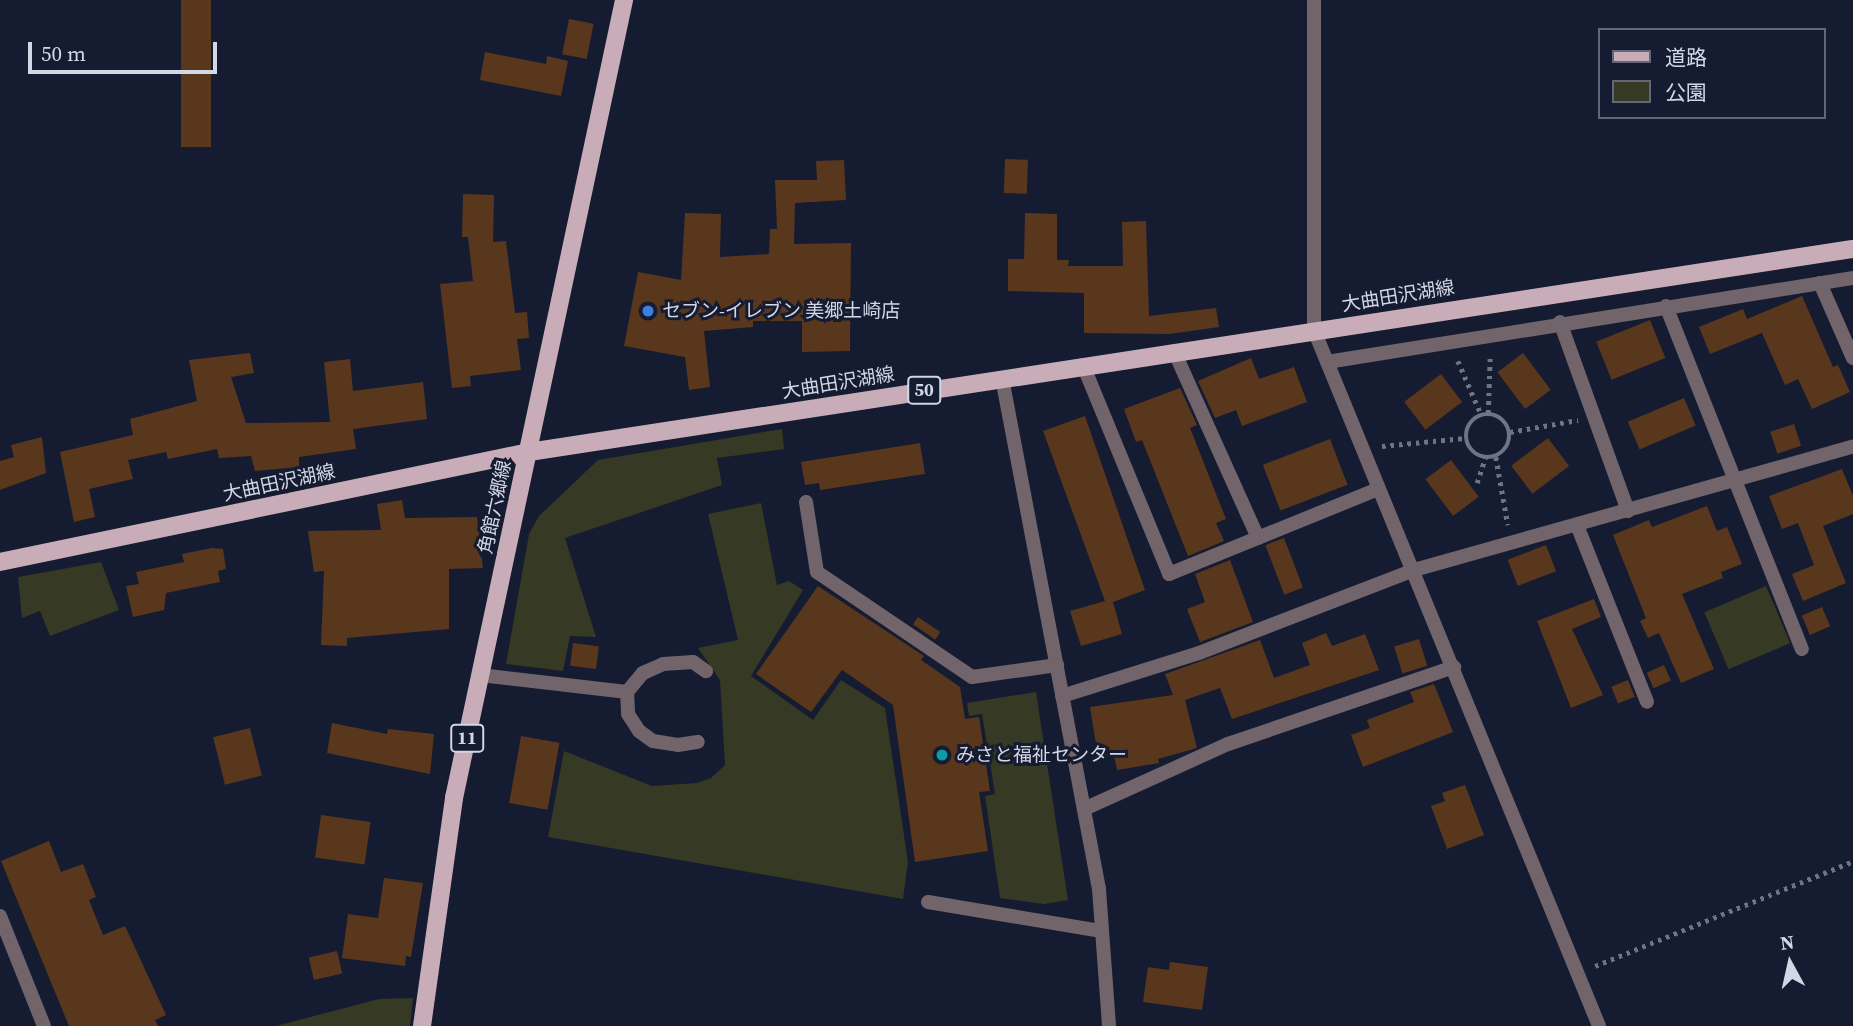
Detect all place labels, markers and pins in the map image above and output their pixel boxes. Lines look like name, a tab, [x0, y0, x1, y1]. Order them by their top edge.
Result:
place label: セブン-イレブン 美郷土崎店	[662, 300, 900, 322]
marker: セブン-イレブン 美郷土崎店	[640, 303, 656, 319]
place label: みさと福祉センター	[956, 744, 1127, 766]
marker: みさと福祉センター	[934, 747, 950, 763]

